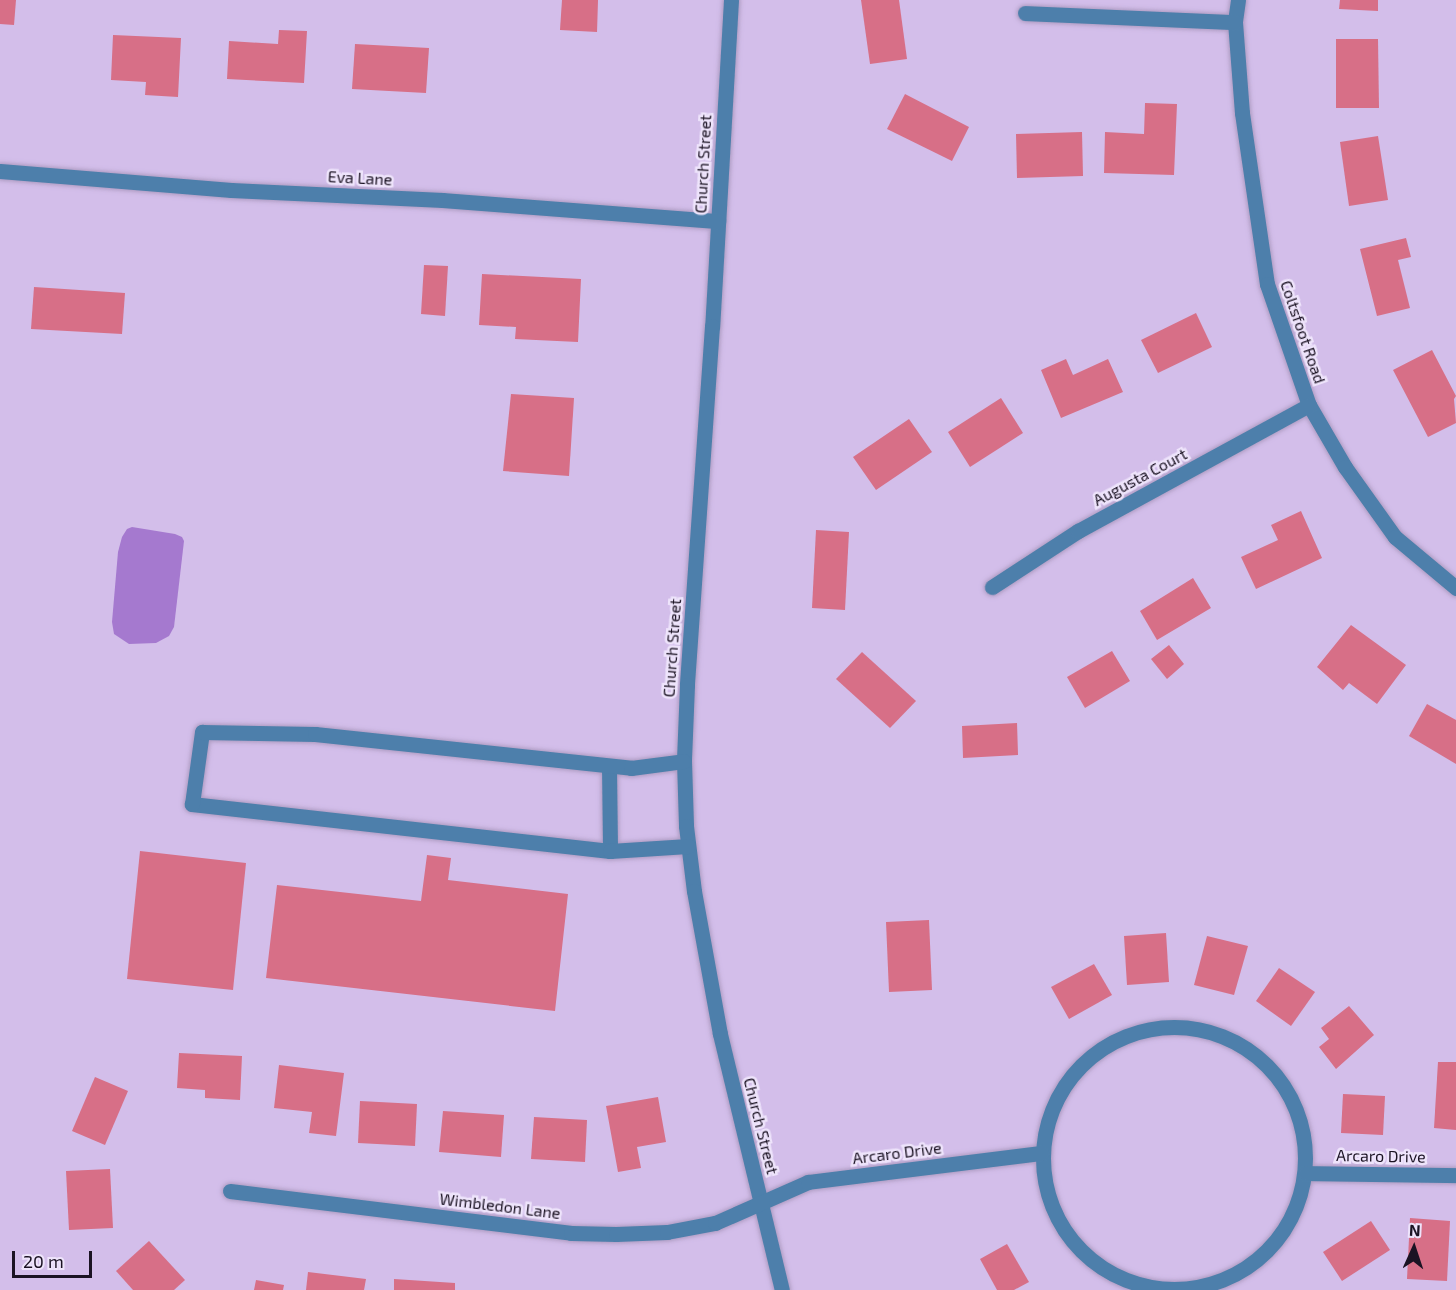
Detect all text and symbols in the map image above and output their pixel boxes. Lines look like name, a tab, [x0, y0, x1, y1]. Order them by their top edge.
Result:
street label: Church Street	[691, 114, 715, 214]
street label: Eva Lane	[327, 167, 393, 189]
street label: Coltsfoot Road	[1276, 278, 1330, 386]
street label: Augusta Court	[1090, 444, 1190, 510]
street label: Church Street	[659, 598, 685, 698]
street label: Church Street	[740, 1076, 782, 1176]
street label: Arcaro Drive	[851, 1138, 943, 1168]
street label: Arcaro Drive	[1336, 1146, 1426, 1166]
street label: Wimbledon Lane	[438, 1189, 562, 1223]
north arrow	[1384, 1218, 1444, 1278]
text: N	[1409, 1220, 1421, 1239]
scale bar	[15, 1239, 94, 1277]
text: 20 m	[23, 1250, 64, 1272]

